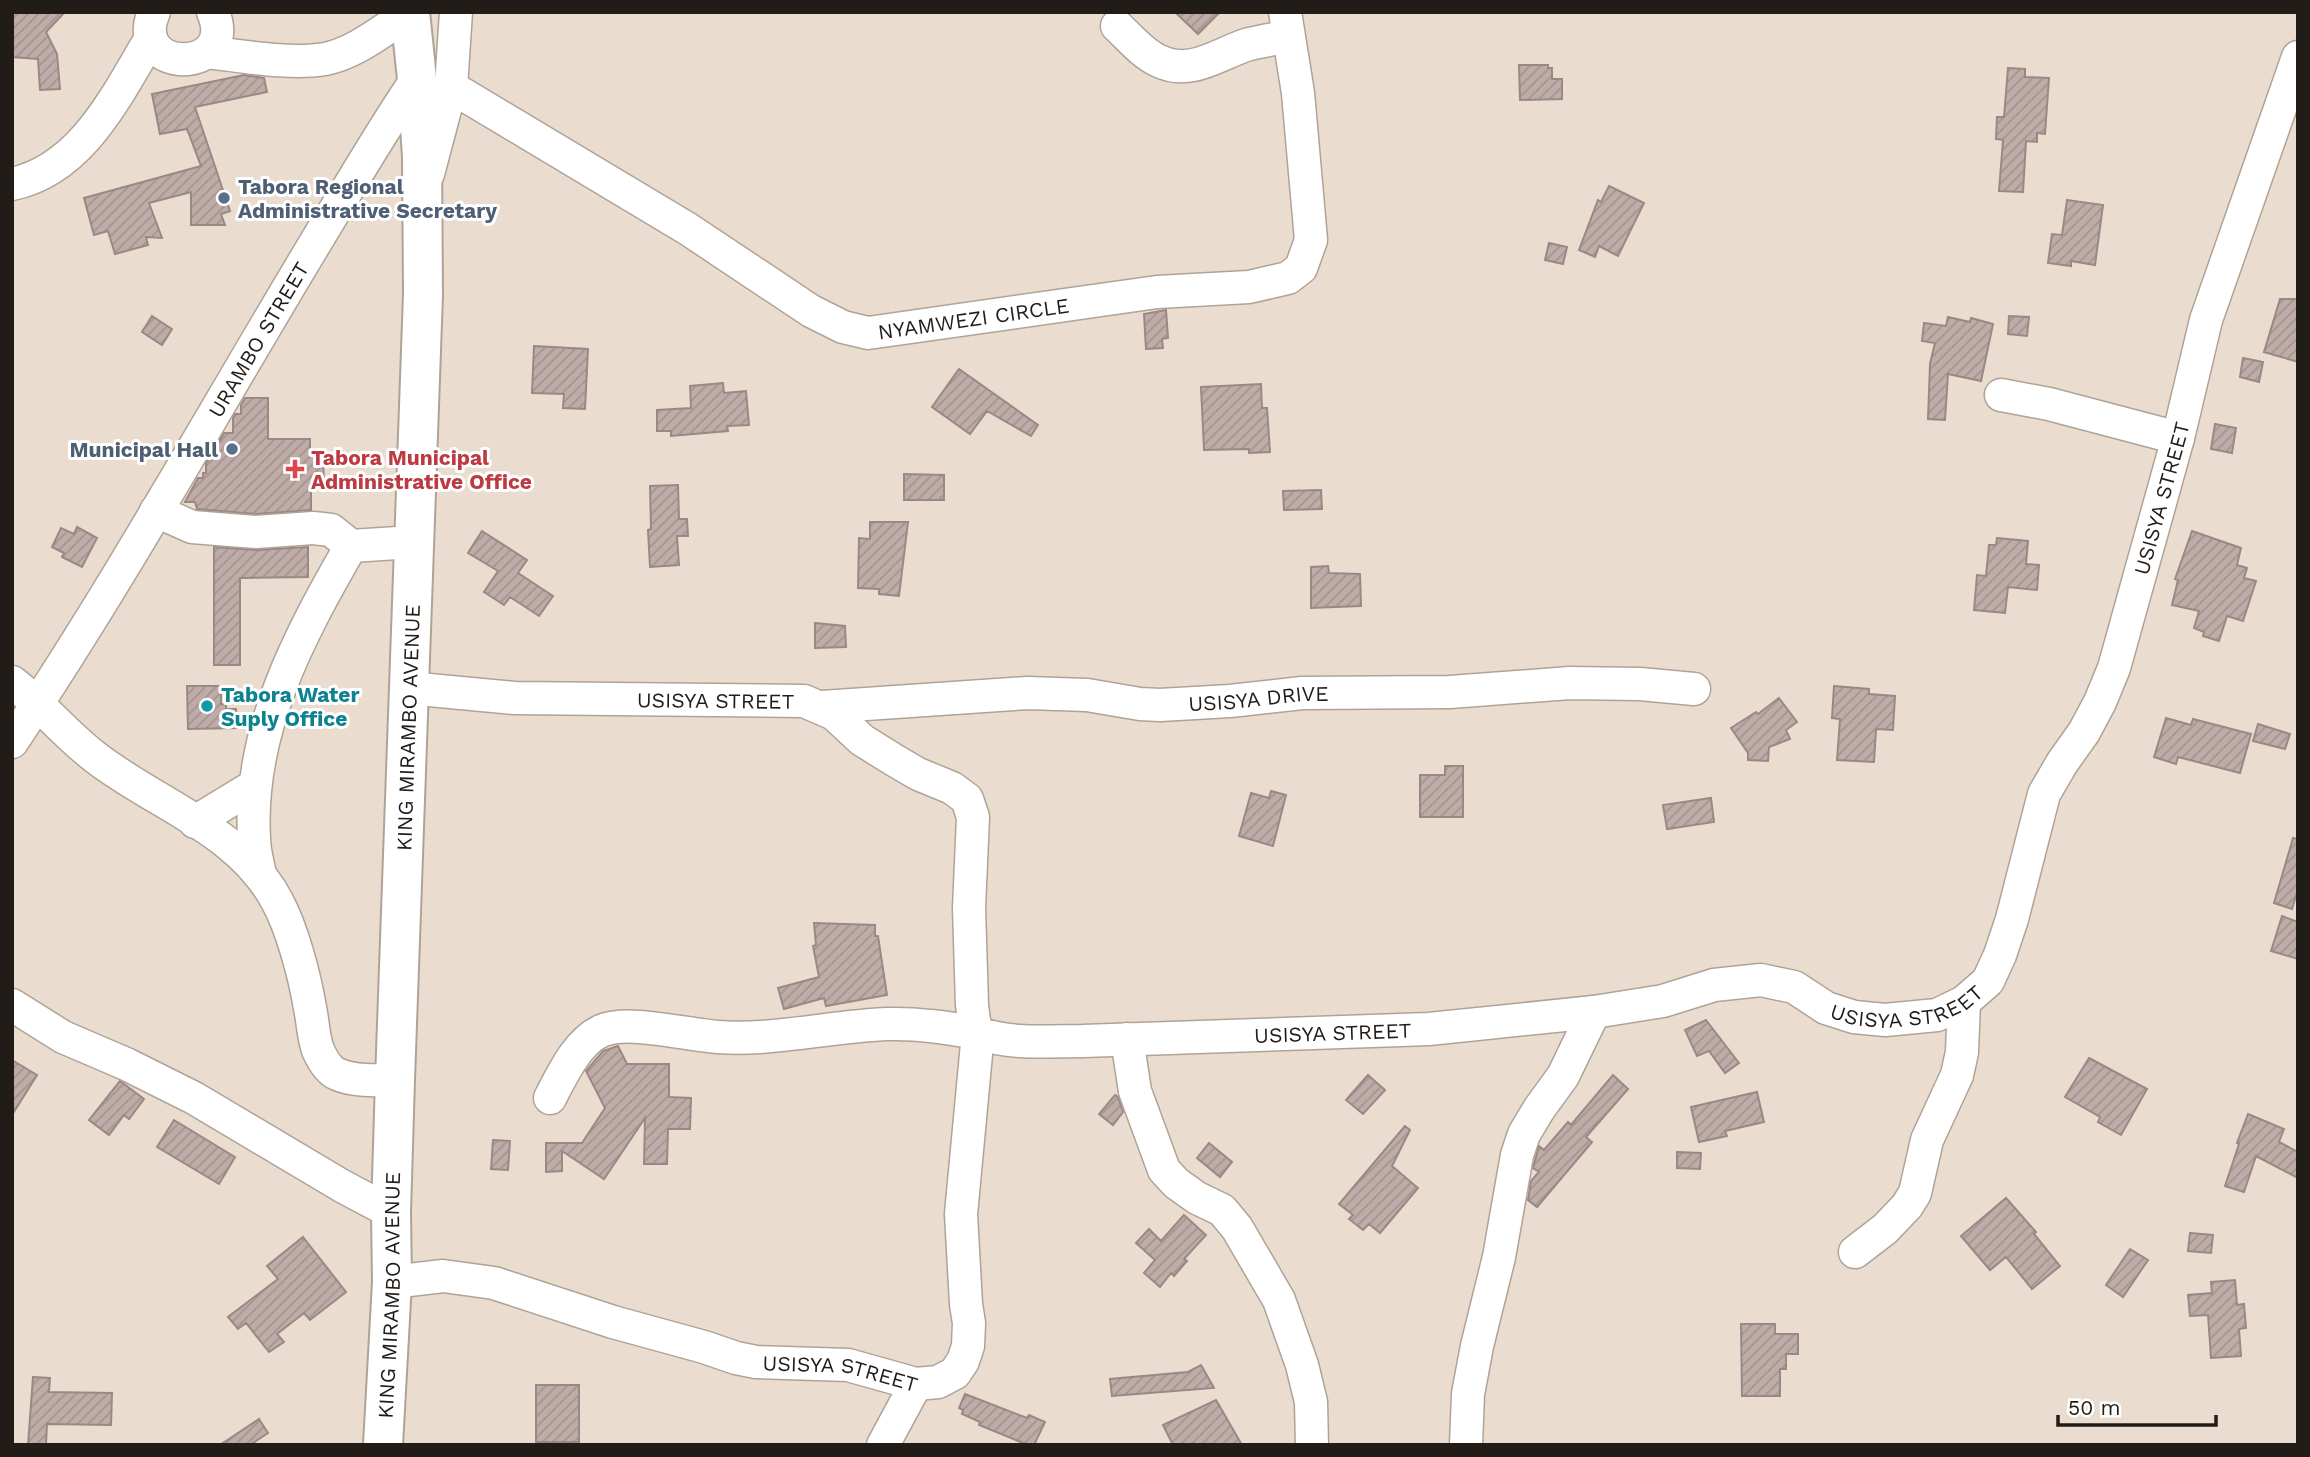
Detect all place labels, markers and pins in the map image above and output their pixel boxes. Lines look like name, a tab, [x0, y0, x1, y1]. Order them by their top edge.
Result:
place label: Tabora Regional Administrative Secretary	[238, 174, 497, 223]
marker: Tabora Regional Administrative Secretary	[216, 190, 232, 206]
place label: Municipal Hall	[70, 437, 218, 462]
marker: Municipal Hall	[224, 441, 240, 457]
place label: Tabora Municipal Administrative Office	[311, 445, 532, 494]
marker: Tabora Municipal Administrative Office	[285, 459, 305, 479]
place label: Tabora Water Suply Office	[221, 682, 359, 731]
marker: Tabora Water Suply Office	[199, 698, 215, 714]

